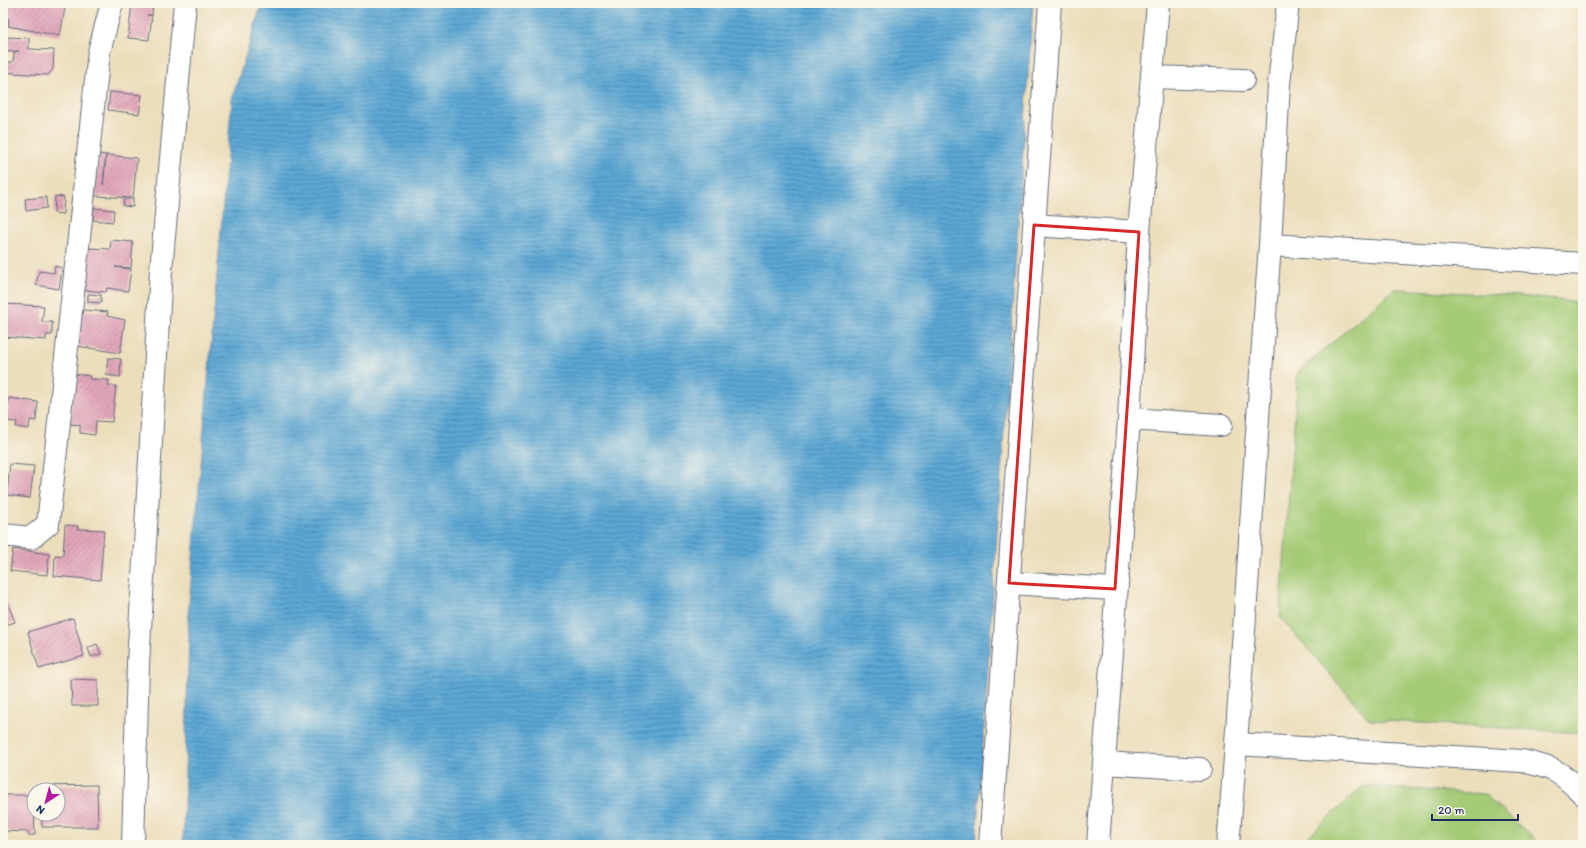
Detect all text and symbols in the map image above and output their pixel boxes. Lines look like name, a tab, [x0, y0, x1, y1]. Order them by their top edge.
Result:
north arrow	[26, 782, 66, 822]
scale bar	[1432, 796, 1518, 822]
text: N	[34, 802, 47, 817]
text: 20 m	[1438, 803, 1465, 817]

